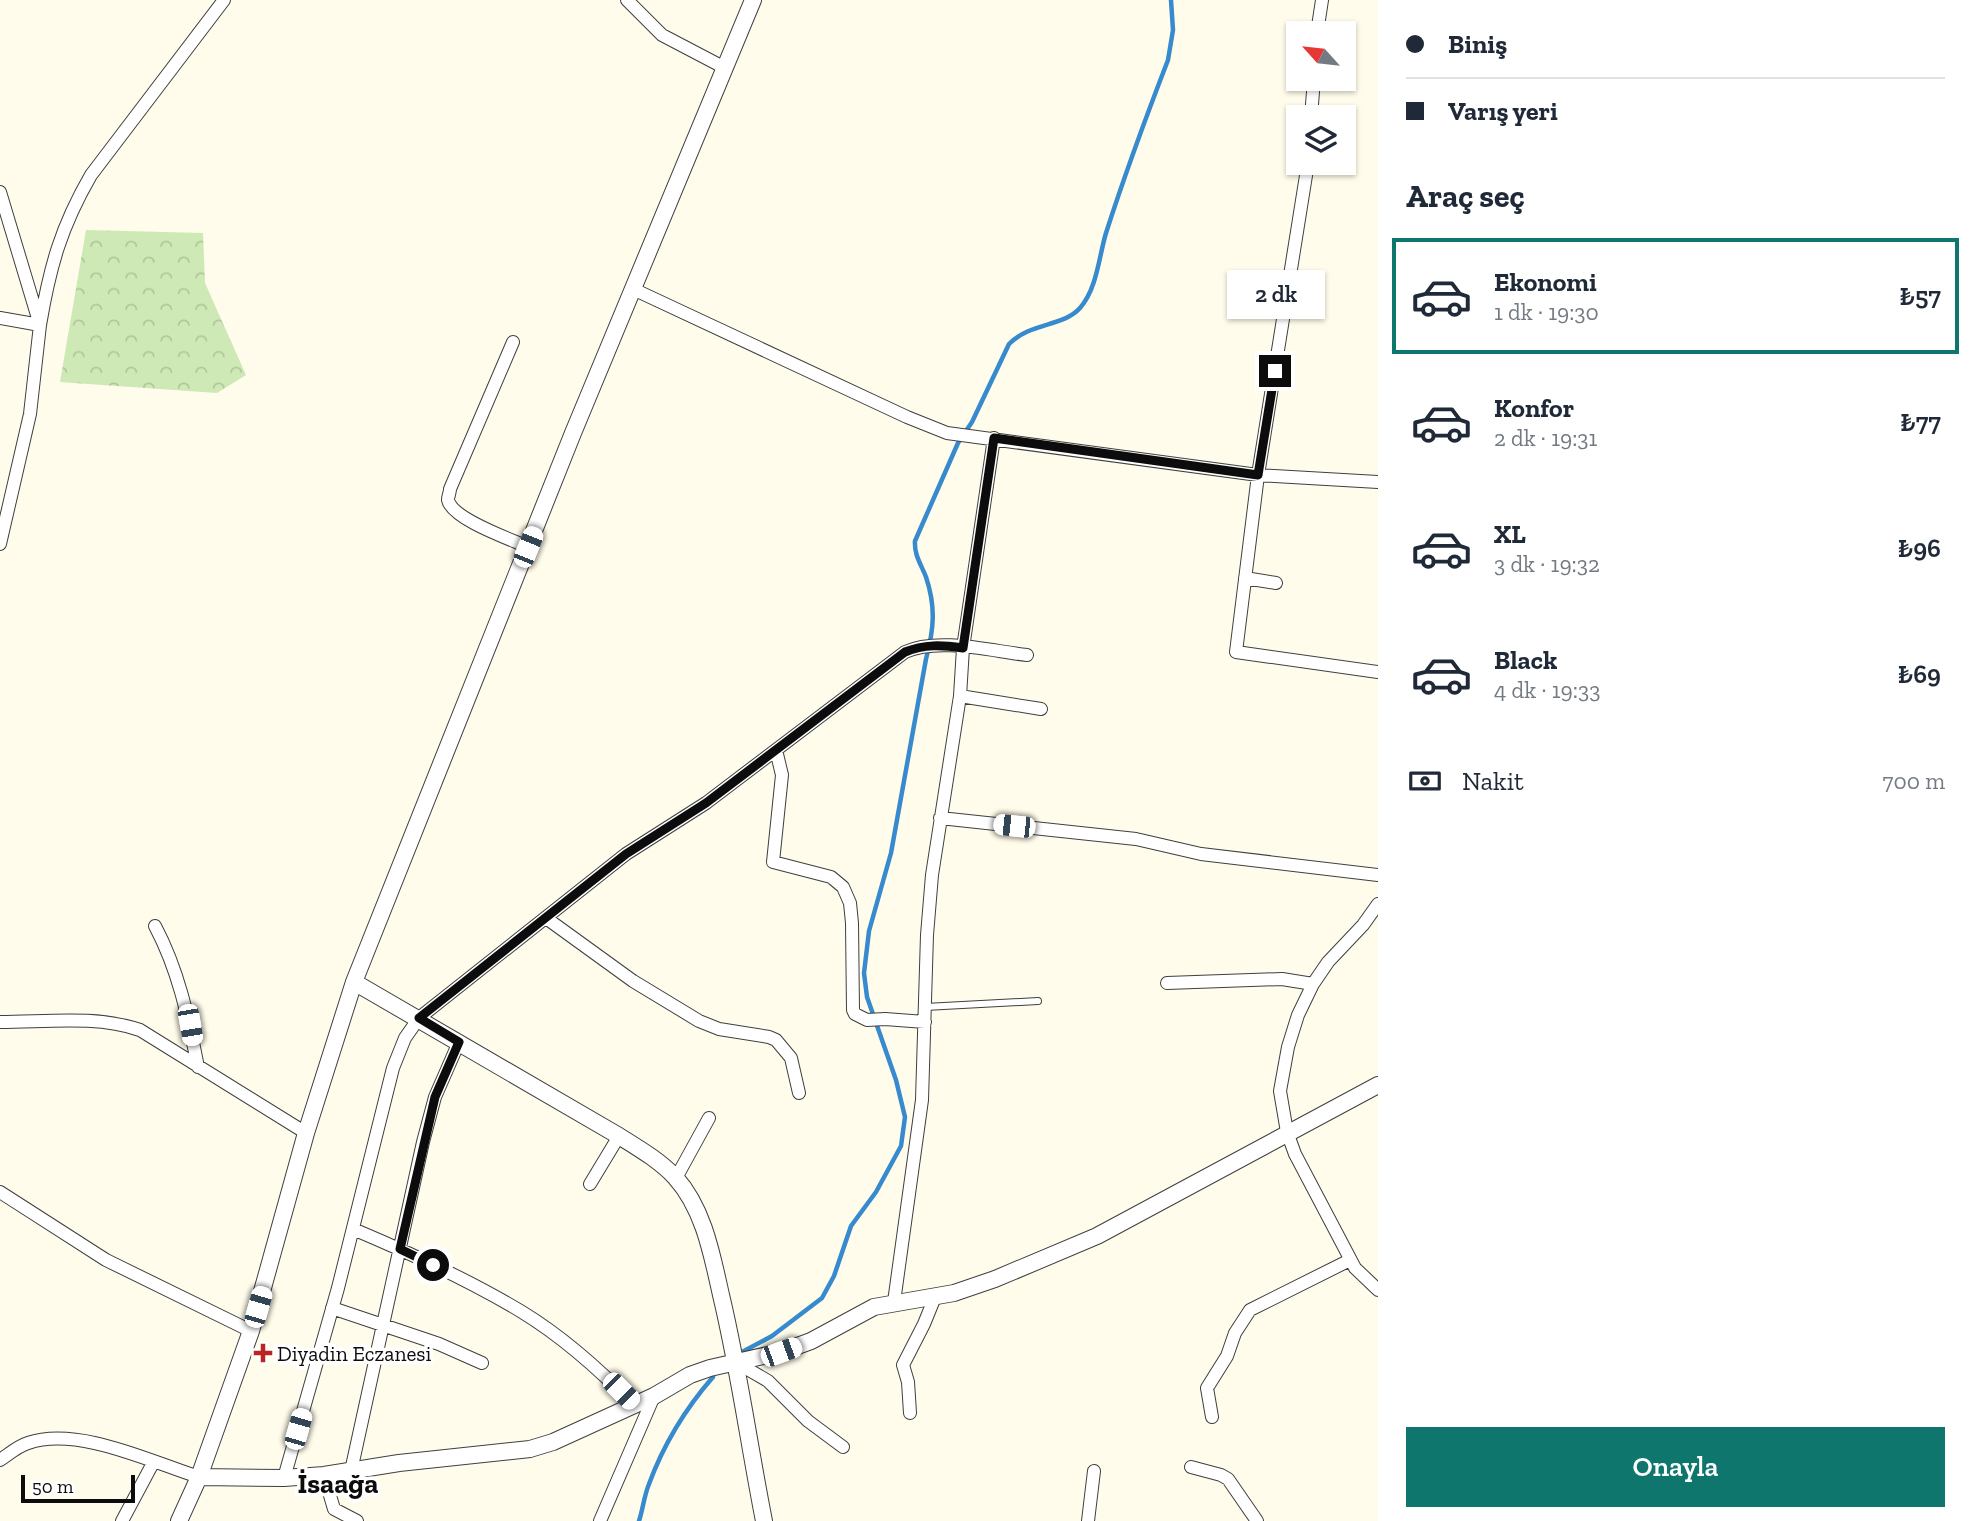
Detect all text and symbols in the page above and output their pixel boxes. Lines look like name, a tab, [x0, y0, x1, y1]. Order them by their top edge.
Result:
north arrow	[1286, 21, 1356, 91]
map controls	[1286, 21, 1356, 175]
text: Biniş	[1448, 28, 1507, 60]
text: Varış yeri	[1448, 95, 1558, 127]
button: layers	[1286, 105, 1356, 175]
text: Araç seç	[1406, 177, 1525, 215]
icon: car	[1410, 265, 1473, 328]
text: Ekonomi	[1494, 266, 1597, 298]
callout: 2 dk	[1226, 270, 1324, 318]
text: 2 dk	[1255, 280, 1297, 308]
text: ₺57	[1899, 280, 1941, 312]
text: 1 dk · 19:30	[1494, 298, 1599, 326]
route end	[1259, 355, 1291, 387]
icon: car	[1410, 391, 1473, 454]
text: Konfor	[1494, 392, 1574, 424]
text: ₺77	[1900, 406, 1941, 438]
text: 2 dk · 19:31	[1494, 424, 1597, 452]
icon: car	[1410, 517, 1473, 580]
text: XL	[1494, 518, 1526, 550]
car	[511, 524, 546, 570]
text: ₺96	[1898, 532, 1941, 564]
text: 3 dk · 19:32	[1494, 550, 1600, 578]
icon: car	[1410, 643, 1473, 706]
text: Black	[1494, 644, 1557, 676]
text: ₺69	[1898, 658, 1941, 690]
text: 4 dk · 19:33	[1494, 676, 1600, 704]
icon: cash	[1406, 762, 1444, 800]
text: Nakit	[1462, 765, 1524, 797]
text: 700 m	[1883, 767, 1945, 795]
car	[993, 813, 1036, 839]
car	[177, 1002, 204, 1048]
route start	[417, 1249, 449, 1281]
car	[243, 1284, 274, 1330]
car	[758, 1335, 805, 1369]
place label: Diyadin Eczanesi	[277, 1341, 432, 1366]
marker: Diyadin Eczanesi	[255, 1345, 271, 1361]
car	[599, 1369, 644, 1413]
car	[283, 1406, 314, 1452]
button: Onayla	[1406, 1427, 1945, 1507]
district label: İsaağa	[298, 1467, 378, 1500]
scale bar	[21, 1472, 135, 1504]
text: 50 m	[32, 1475, 73, 1498]

